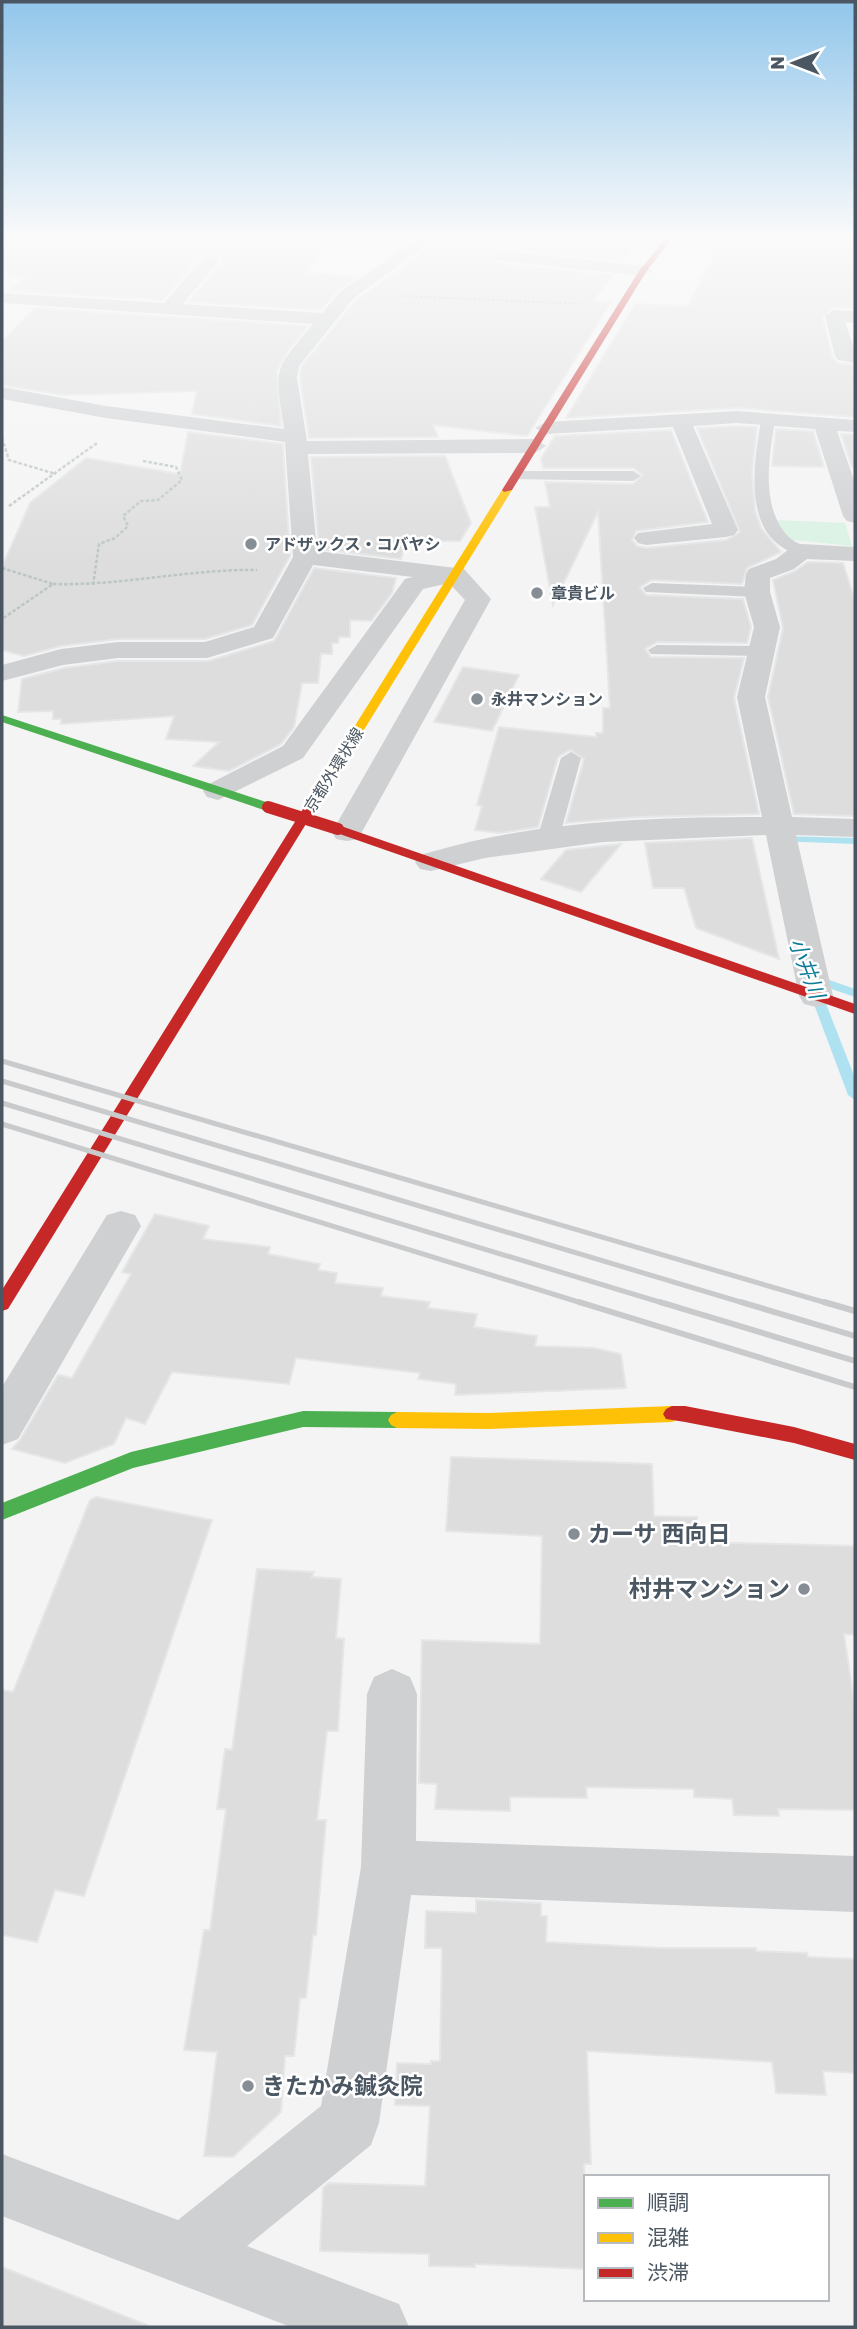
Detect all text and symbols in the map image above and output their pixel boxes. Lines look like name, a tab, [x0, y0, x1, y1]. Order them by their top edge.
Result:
north arrow	[759, 28, 829, 98]
text: N	[766, 56, 789, 70]
place label: アドザックス・コバヤシ	[265, 535, 441, 554]
marker: アドザックス・コバヤシ	[243, 536, 259, 552]
place label: 章貴ビル	[551, 584, 615, 603]
marker: 章貴ビル	[529, 585, 545, 601]
place label: 永井マンション	[491, 690, 603, 709]
marker: 永井マンション	[469, 691, 485, 707]
street label: 京都外環状線	[301, 724, 367, 816]
water label: 小井川	[784, 934, 831, 1004]
place label: カーサ 西向日	[588, 1520, 730, 1548]
marker: カーサ 西向日	[566, 1526, 582, 1542]
place label: 村井マンション	[629, 1575, 790, 1603]
marker: 村井マンション	[796, 1581, 812, 1597]
place label: きたかみ鍼灸院	[262, 2072, 423, 2100]
marker: きたかみ鍼灸院	[240, 2078, 256, 2094]
legend	[584, 2175, 829, 2301]
text: 順調	[647, 2190, 689, 2215]
text: 混雑	[647, 2225, 689, 2250]
text: 渋滞	[647, 2260, 689, 2285]

